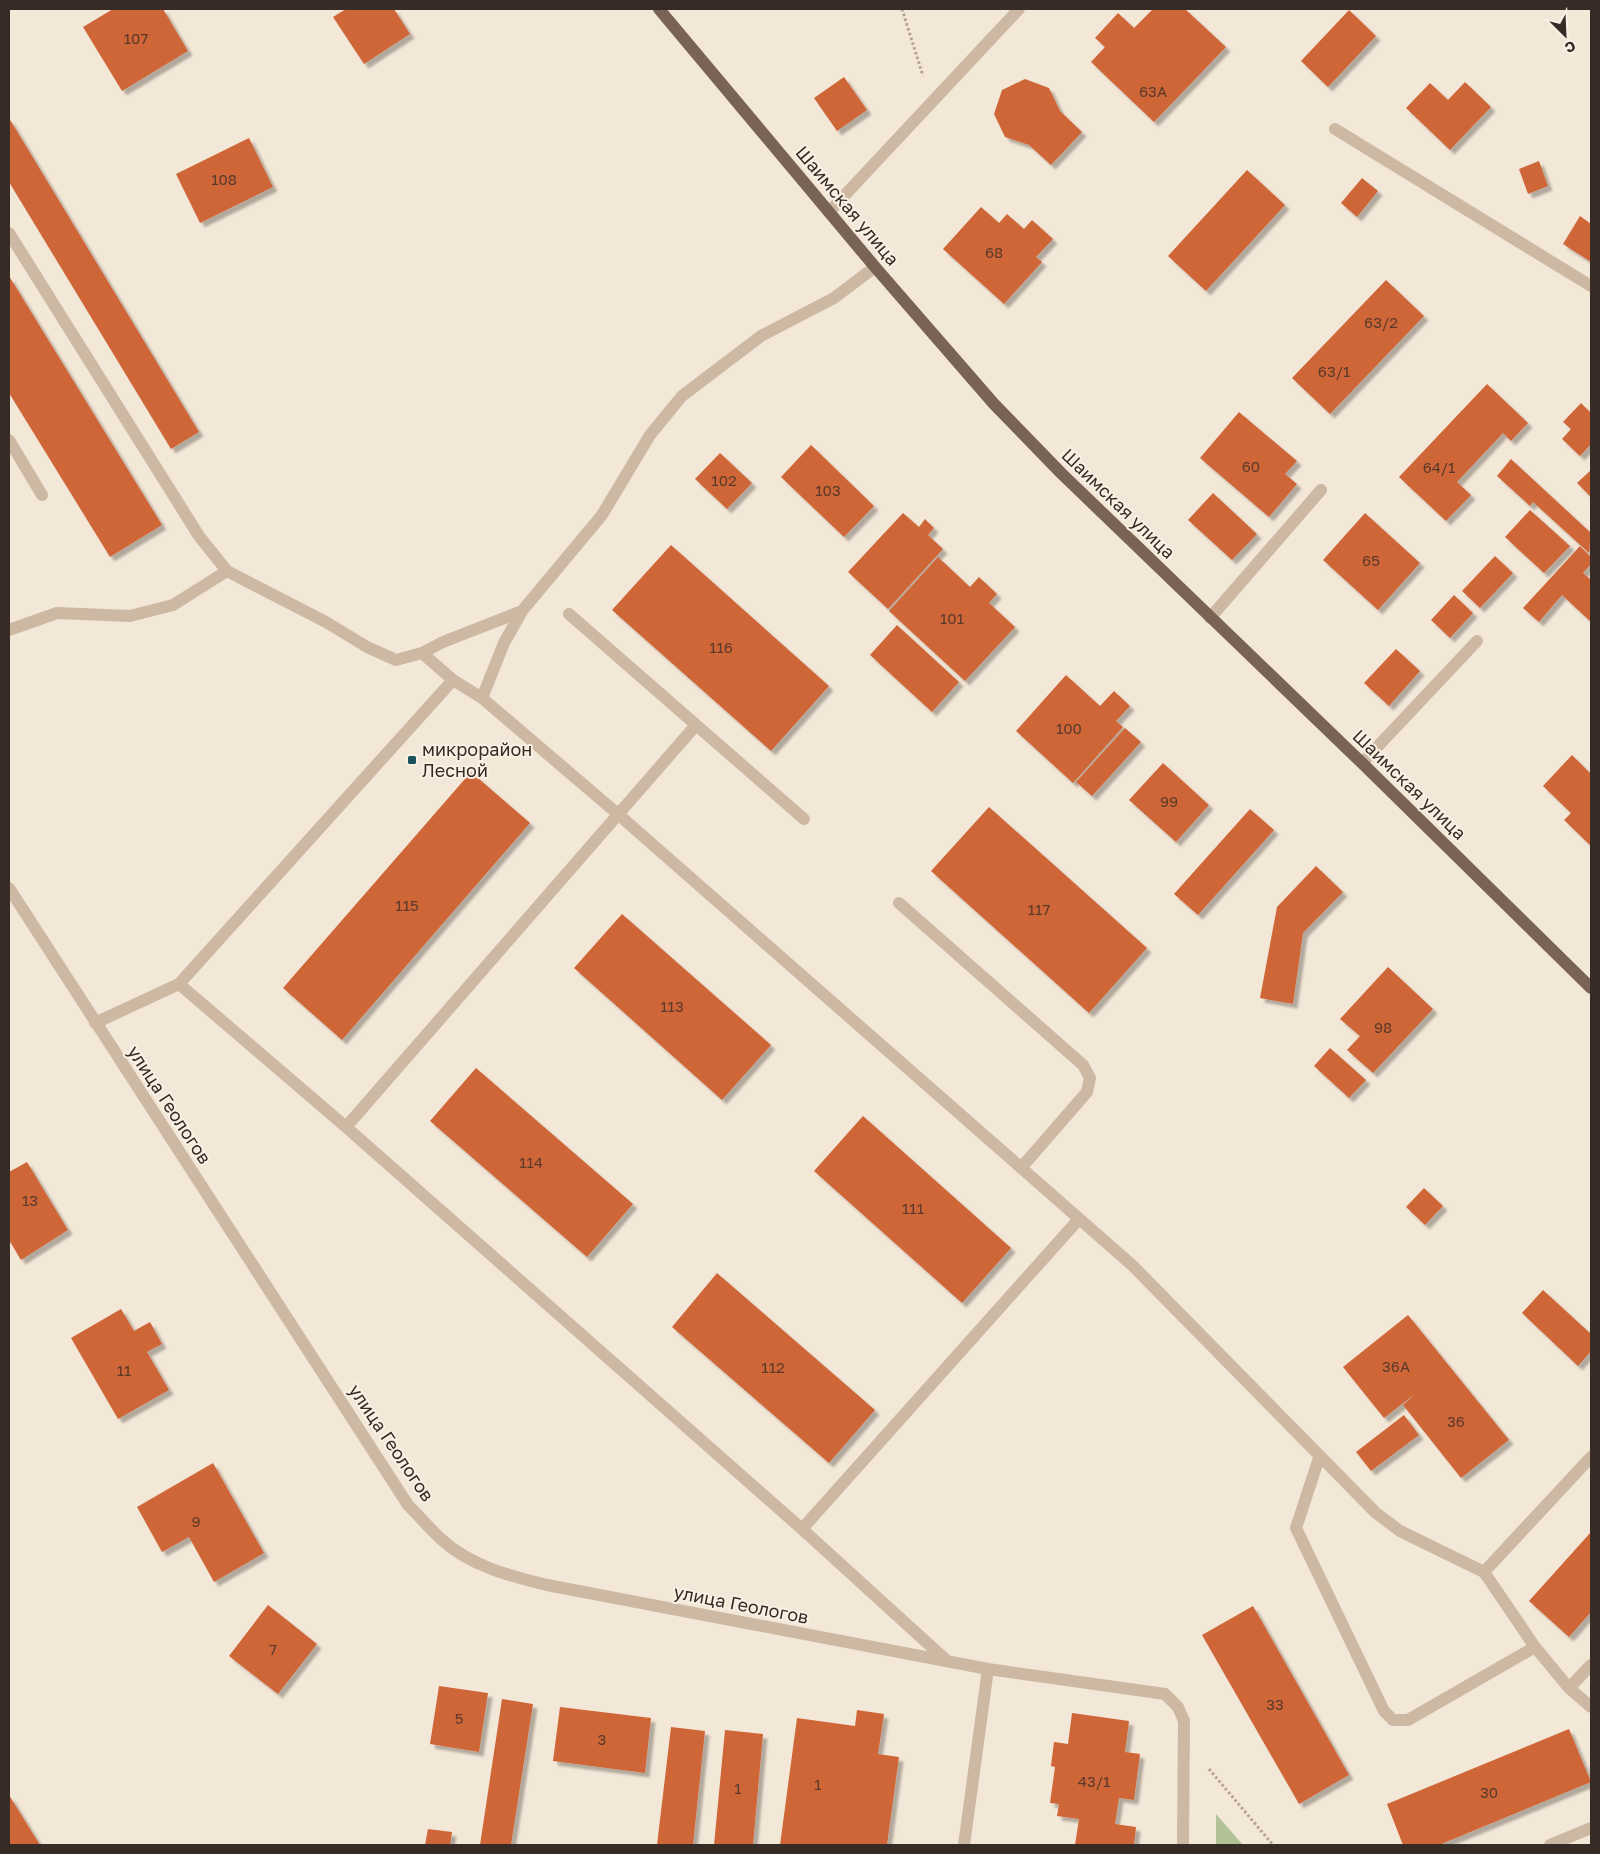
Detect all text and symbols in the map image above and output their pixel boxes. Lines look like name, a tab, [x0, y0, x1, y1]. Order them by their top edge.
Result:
north arrow	[1540, 10, 1590, 60]
house number: 107	[124, 29, 148, 47]
text: С	[1562, 38, 1578, 57]
house number: 63А	[1139, 82, 1167, 100]
street label: Шаимская улица	[791, 141, 904, 270]
house number: 108	[211, 170, 237, 188]
house number: 68	[985, 243, 1003, 261]
house number: 63/2	[1364, 313, 1398, 331]
house number: 63/1	[1318, 362, 1350, 380]
street label: Шаимская улица	[1057, 444, 1180, 563]
house number: 60	[1242, 457, 1260, 475]
house number: 64/1	[1423, 458, 1455, 476]
house number: 102	[711, 471, 737, 489]
house number: 103	[815, 481, 841, 499]
house number: 65	[1362, 551, 1380, 569]
house number: 101	[940, 609, 964, 627]
house number: 116	[709, 638, 733, 656]
house number: 100	[1056, 719, 1082, 737]
street label: Шаимская улица	[1348, 725, 1471, 844]
place label: микрорайон Лесной	[422, 738, 532, 781]
marker: микрорайон Лесной	[406, 754, 418, 766]
house number: 99	[1160, 792, 1178, 810]
house number: 115	[395, 896, 419, 914]
house number: 117	[1028, 900, 1050, 918]
house number: 113	[660, 997, 684, 1015]
house number: 98	[1374, 1018, 1392, 1036]
street label: улица Геологов	[123, 1041, 216, 1168]
house number: 114	[519, 1153, 543, 1171]
house number: 13	[22, 1191, 38, 1209]
house number: 111	[902, 1199, 924, 1217]
house number: 36А	[1382, 1357, 1410, 1375]
house number: 112	[761, 1358, 785, 1376]
house number: 11	[117, 1361, 131, 1379]
street label: улица Геологов	[344, 1380, 439, 1505]
house number: 36	[1447, 1412, 1465, 1430]
house number: 9	[191, 1512, 201, 1530]
street label: улица Геологов	[672, 1580, 810, 1628]
house number: 7	[269, 1640, 277, 1658]
house number: 33	[1266, 1695, 1284, 1713]
house number: 5	[455, 1709, 463, 1727]
house number: 3	[598, 1730, 606, 1748]
house number: 43/1	[1078, 1772, 1110, 1790]
house number: 1	[814, 1775, 822, 1793]
house number: 1	[734, 1779, 742, 1797]
house number: 30	[1480, 1783, 1498, 1801]

